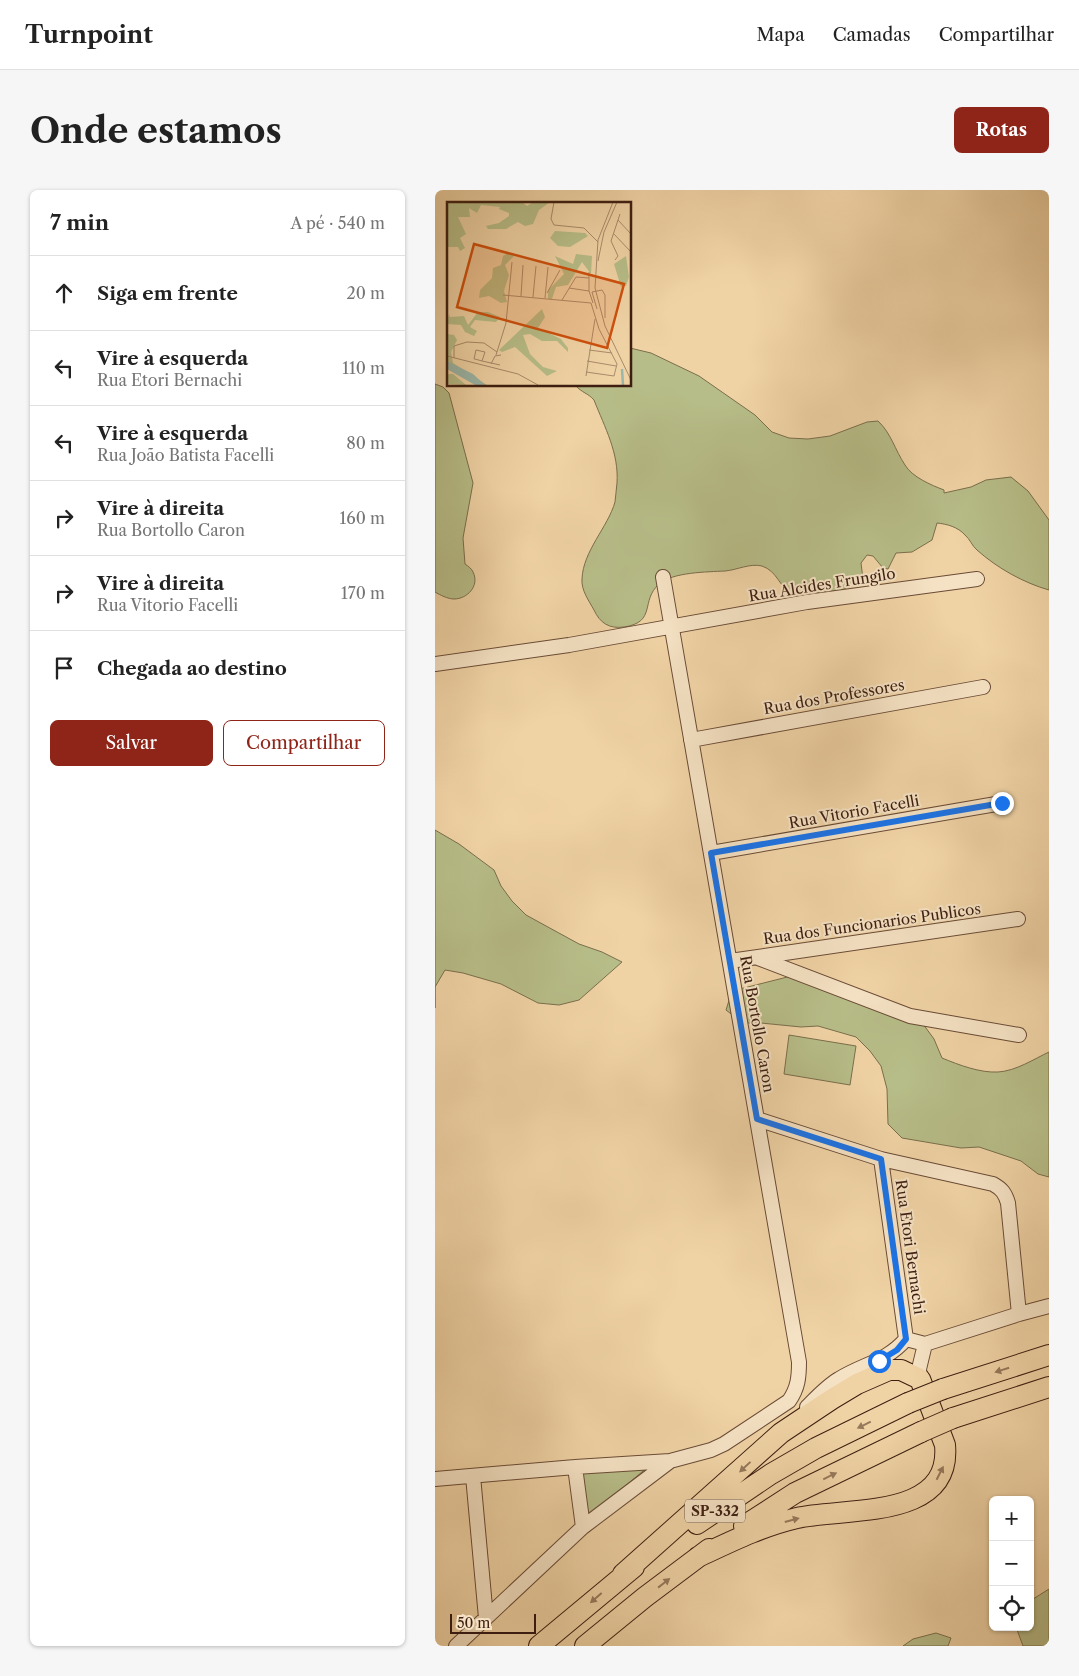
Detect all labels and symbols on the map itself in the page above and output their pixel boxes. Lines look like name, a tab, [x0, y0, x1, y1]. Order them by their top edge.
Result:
inset map	[447, 202, 631, 386]
street label: Rua Alcides Frungilo	[747, 564, 897, 605]
street label: Rua dos Professores	[762, 675, 906, 718]
street label: Rua Vitorio Facelli	[787, 791, 921, 832]
route end	[991, 792, 1014, 815]
street label: Rua dos Funcionarios Publicos	[762, 899, 982, 948]
street label: Rua Bortollo Caron	[736, 954, 779, 1094]
street label: Rua Etori Bernachi	[892, 1178, 929, 1316]
route start	[868, 1350, 891, 1373]
one-way arrow	[995, 1366, 1010, 1374]
one-way arrow	[857, 1421, 871, 1429]
one-way arrow	[739, 1461, 751, 1473]
one-way arrow	[936, 1466, 945, 1481]
one-way arrow	[823, 1472, 837, 1480]
road number: SP-332	[685, 1500, 745, 1522]
one-way arrow	[784, 1515, 799, 1523]
one-way arrow	[657, 1577, 670, 1588]
one-way arrow	[589, 1592, 602, 1603]
scale bar	[450, 1611, 536, 1634]

